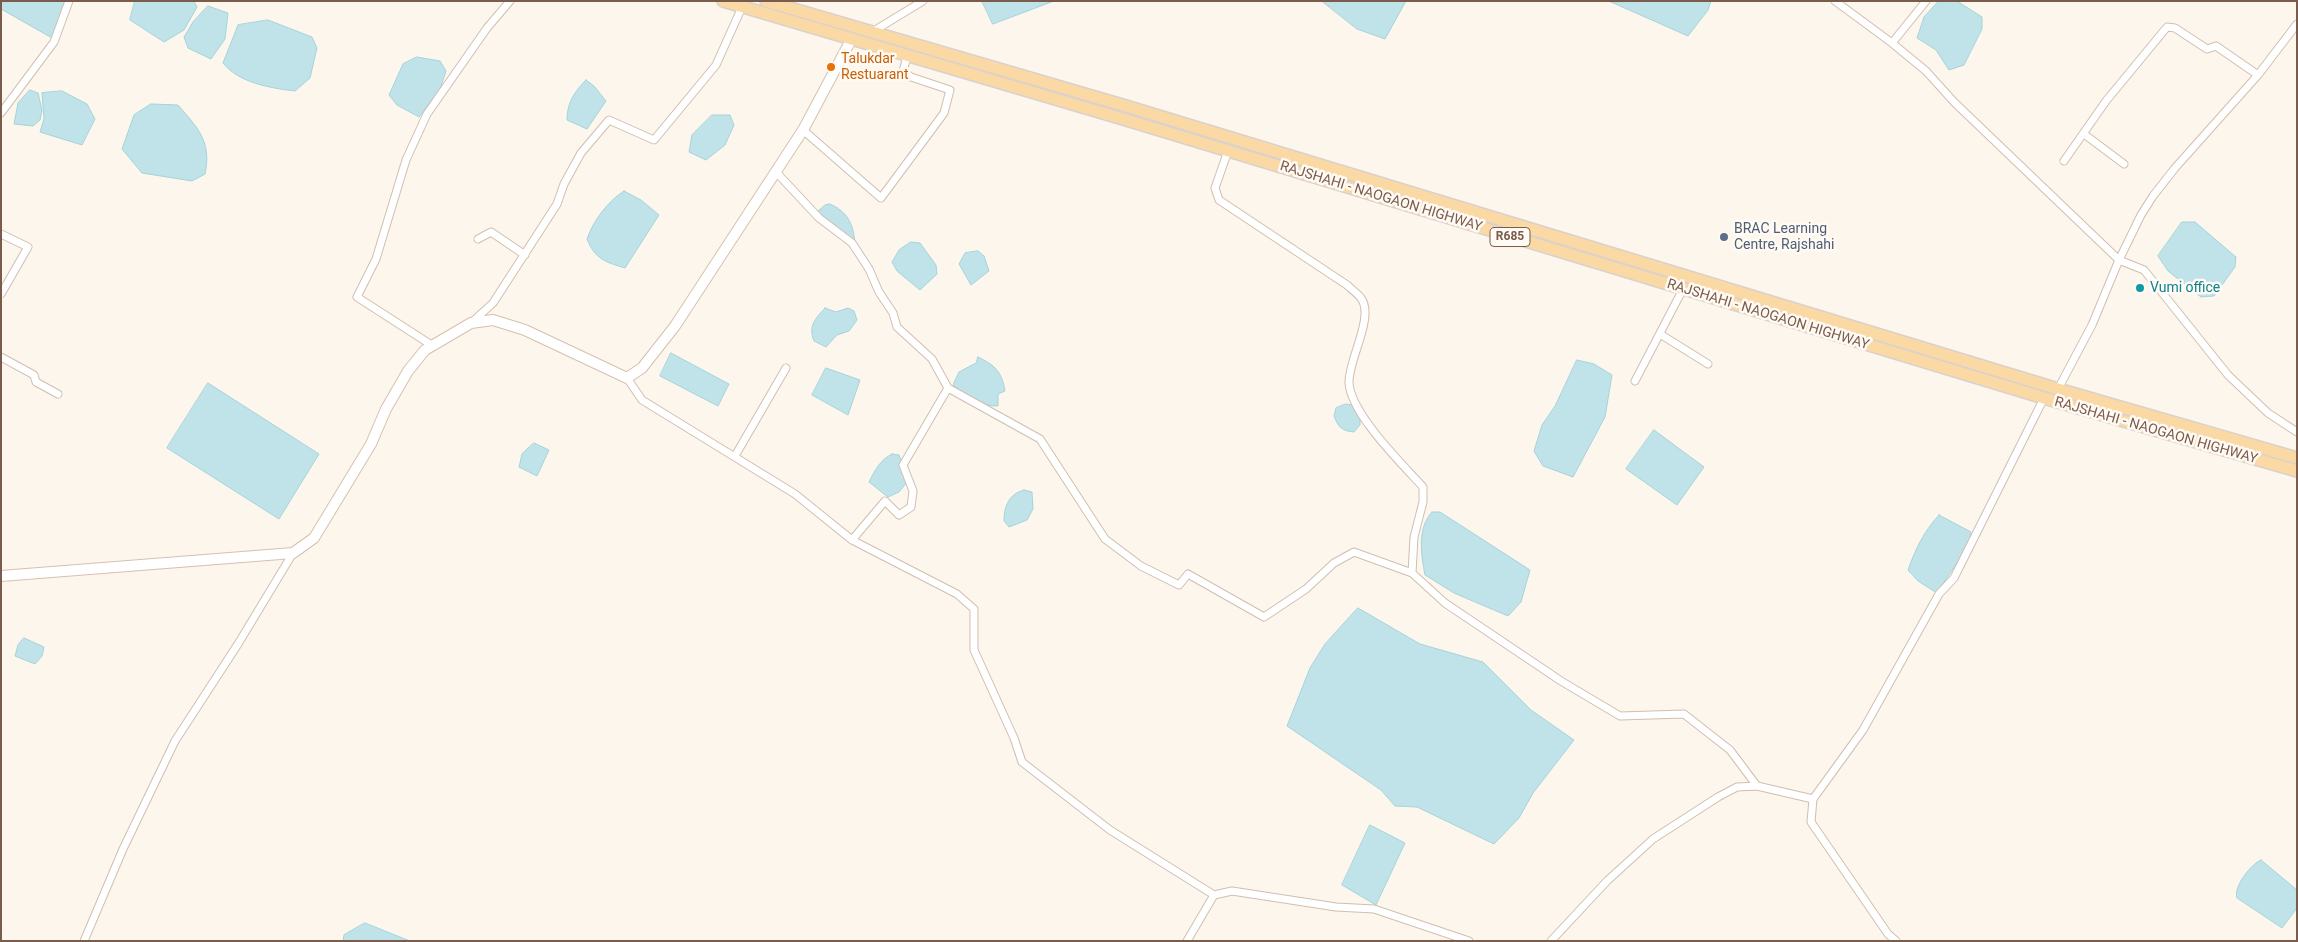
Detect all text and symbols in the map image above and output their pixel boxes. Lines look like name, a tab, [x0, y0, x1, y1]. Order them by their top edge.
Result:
place label: Talukdar Restuarant	[841, 51, 909, 84]
marker: Talukdar Restuarant	[825, 61, 837, 73]
street label: RAJSHAHI - NAOGAON HIGHWAY	[1278, 158, 1484, 236]
place label: BRAC Learning Centre, Rajshahi	[1734, 221, 1834, 253]
road number: R685	[1490, 228, 1530, 246]
marker: BRAC Learning Centre, Rajshahi	[1718, 231, 1730, 243]
street label: RAJSHAHI - NAOGAON HIGHWAY	[1665, 276, 1871, 354]
place label: Vumi office	[2150, 280, 2220, 296]
marker: Vumi office	[2134, 282, 2146, 294]
street label: RAJSHAHI - NAOGAON HIGHWAY	[2053, 394, 2259, 468]

